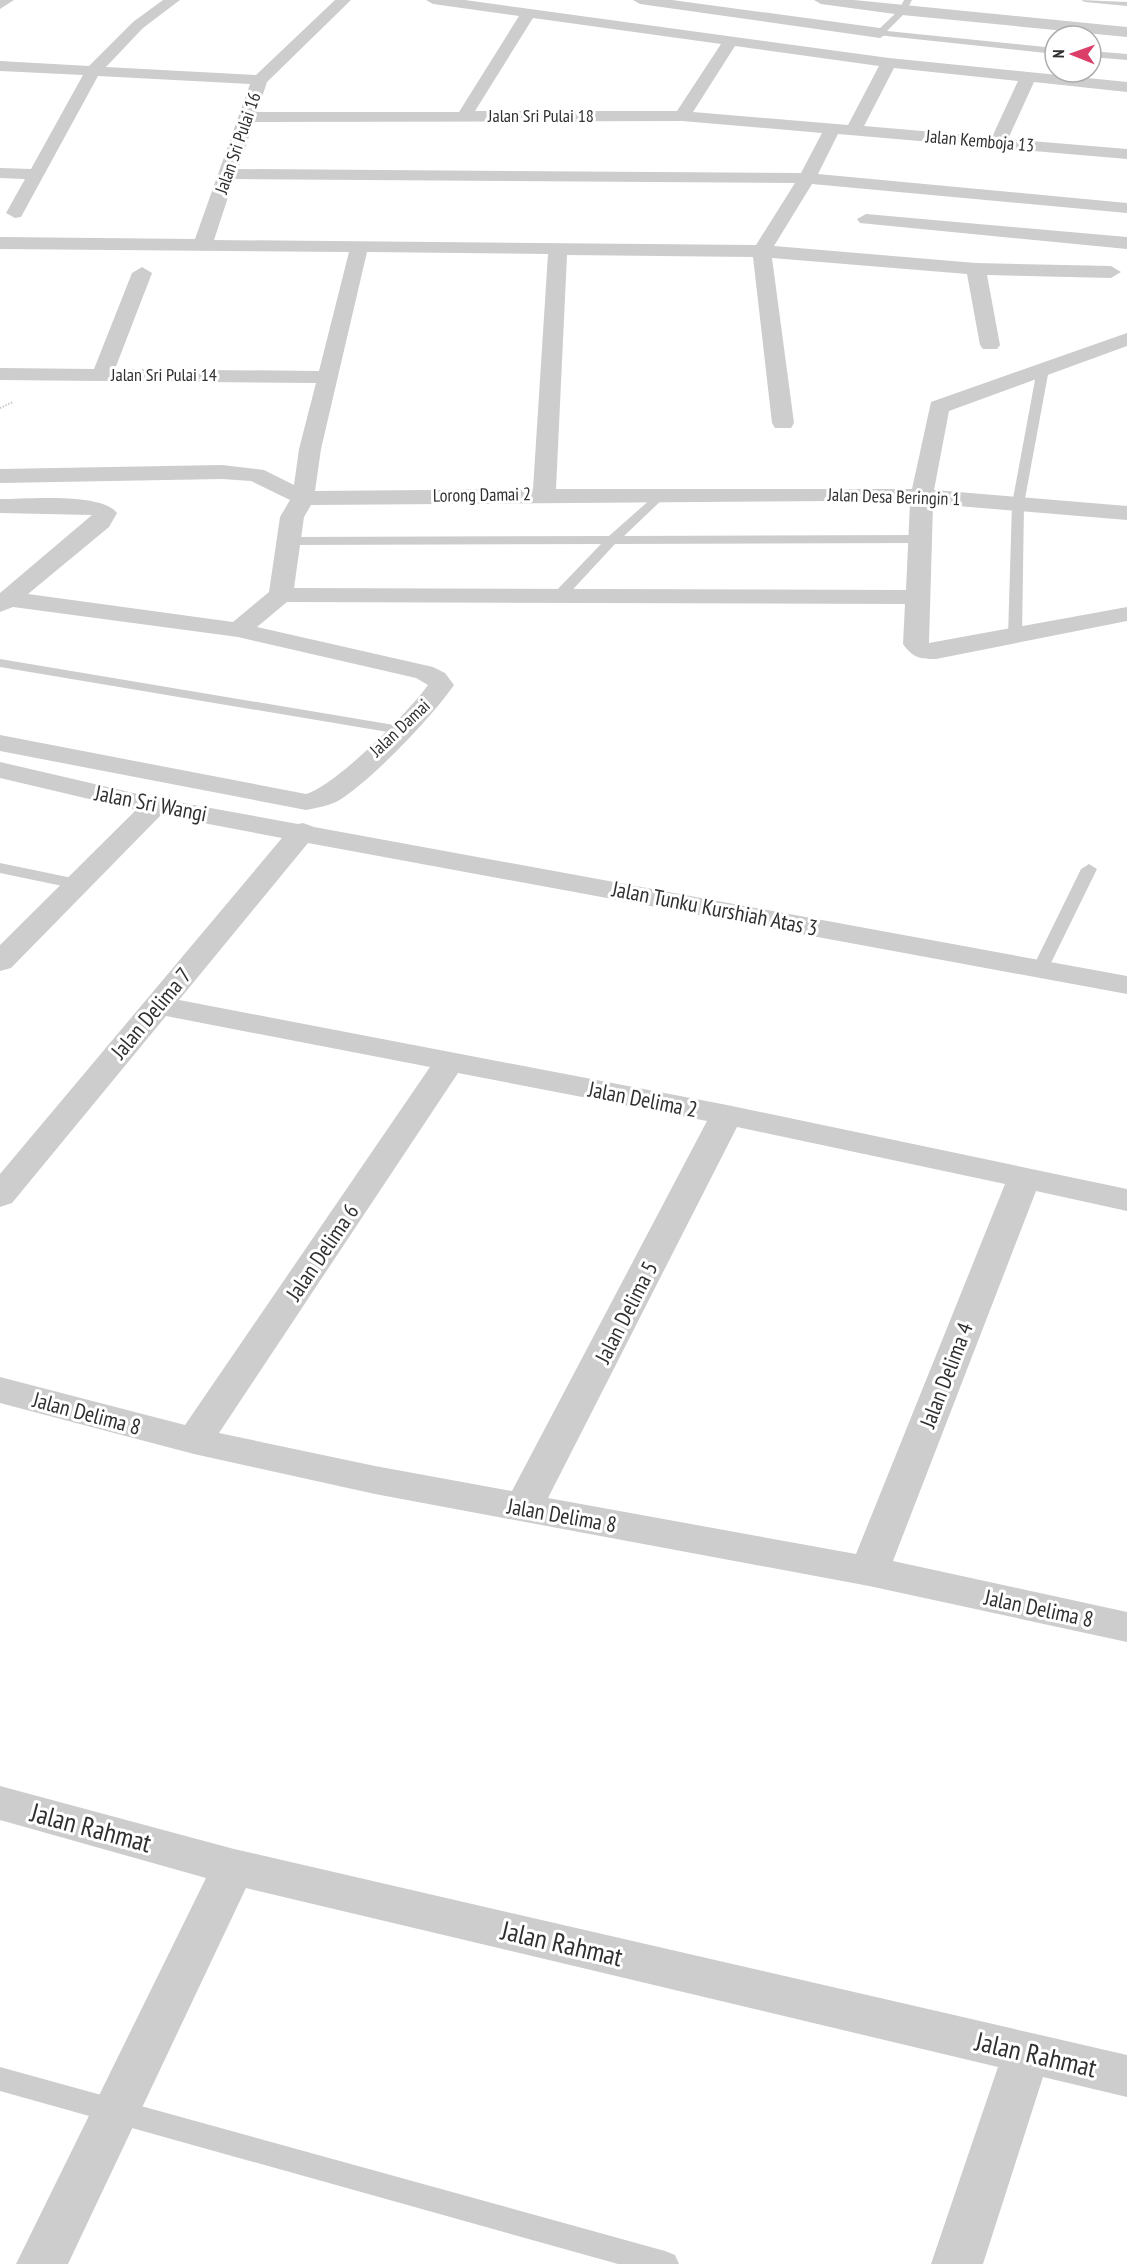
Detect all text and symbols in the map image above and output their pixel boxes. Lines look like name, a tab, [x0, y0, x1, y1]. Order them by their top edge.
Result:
north arrow	[1043, 24, 1103, 84]
text: N	[1048, 49, 1068, 58]
street label: Jalan Sri Pulai 16	[209, 89, 266, 198]
street label: Jalan Sri Pulai 18	[487, 104, 594, 127]
street label: Jalan Kemboja 13	[924, 124, 1035, 157]
street label: Jalan Sri Pulai 14	[110, 363, 217, 386]
street label: Lorong Damai 2	[433, 482, 531, 507]
street label: Jalan Desa Beringin 1	[826, 483, 961, 510]
street label: Jalan Damai	[364, 694, 435, 762]
street label: Jalan Sri Wangi	[92, 778, 209, 828]
street label: Jalan Tunku Kurshiah Atas 3	[609, 874, 820, 942]
street label: Jalan Delima 7	[104, 962, 197, 1065]
street label: Jalan Delima 2	[585, 1075, 700, 1123]
street label: Jalan Delima 6	[279, 1198, 365, 1306]
street label: Jalan Delima 5	[588, 1256, 664, 1369]
street label: Jalan Delima 4	[913, 1318, 979, 1433]
street label: Jalan Delima 8	[29, 1385, 144, 1441]
street label: Jalan Delima 8	[504, 1491, 619, 1538]
street label: Jalan Delima 8	[981, 1583, 1096, 1633]
street label: Jalan Rahmat	[26, 1794, 156, 1860]
street label: Jalan Rahmat	[497, 1912, 627, 1974]
street label: Jalan Rahmat	[971, 2023, 1101, 2085]

